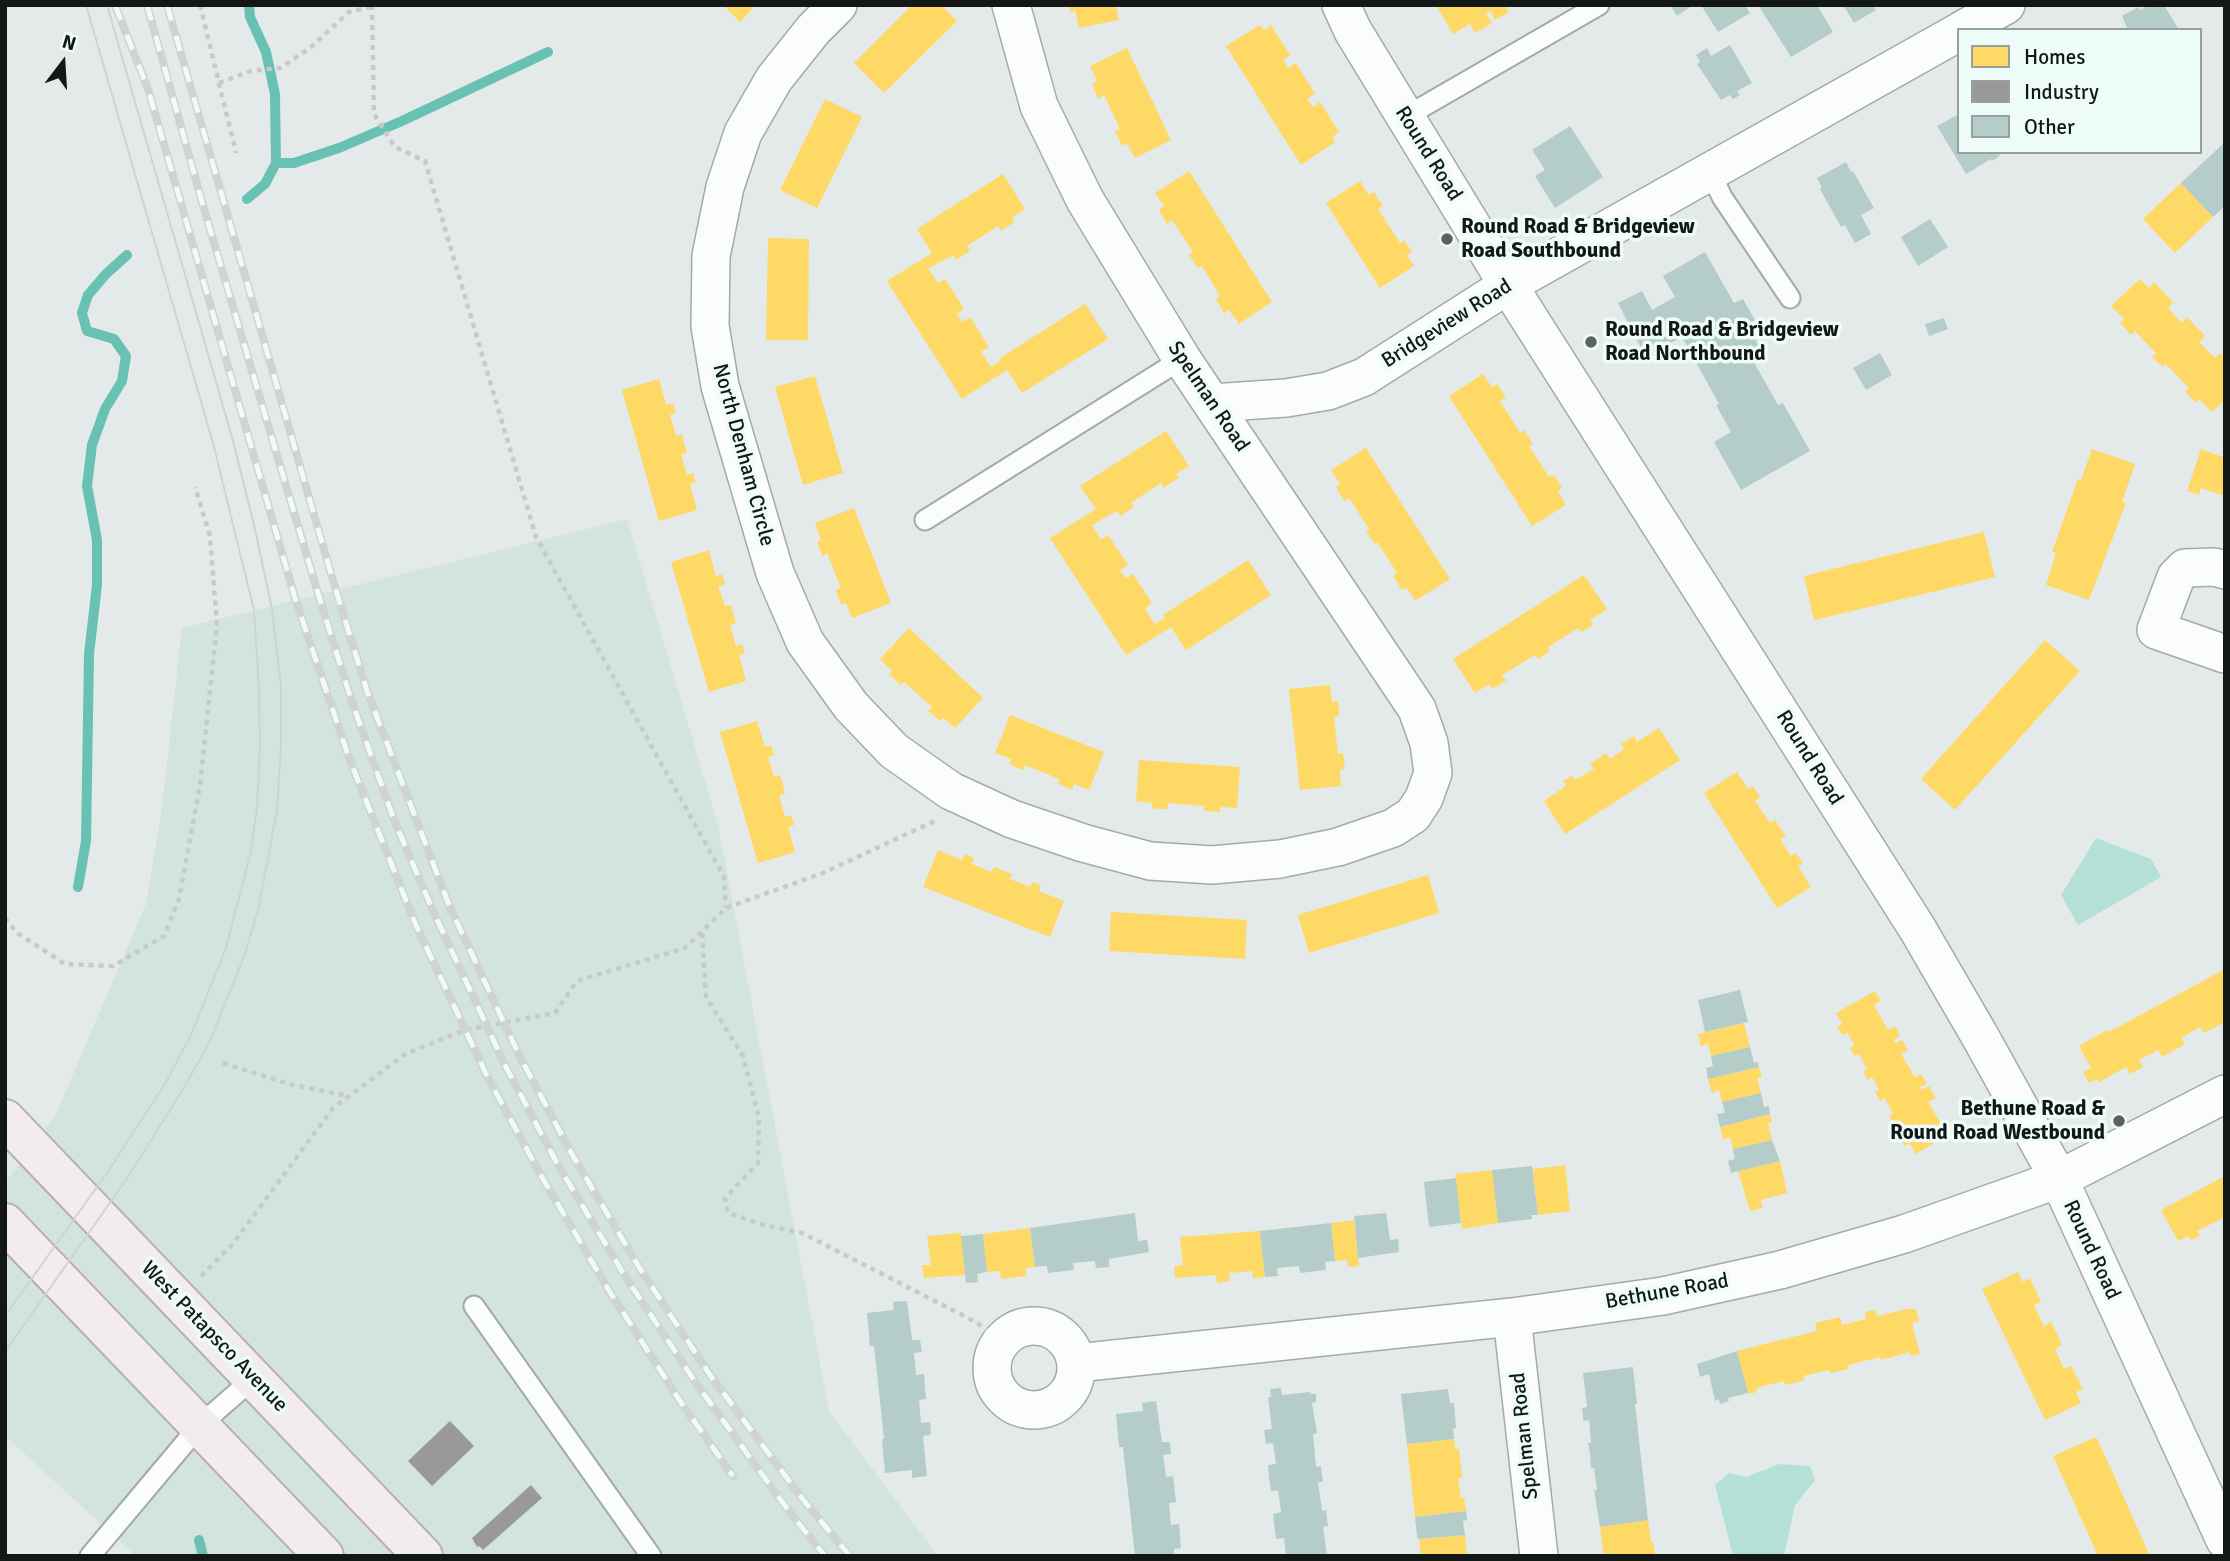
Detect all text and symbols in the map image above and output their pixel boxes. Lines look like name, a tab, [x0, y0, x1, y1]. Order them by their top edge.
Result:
north arrow	[28, 28, 98, 98]
legend	[1957, 28, 2202, 154]
text: N	[59, 30, 79, 56]
text: Homes	[2024, 44, 2086, 70]
text: Industry	[2024, 79, 2099, 105]
street label: Round Road	[1389, 102, 1467, 206]
text: Other	[2024, 114, 2075, 140]
place label: Round Road & Bridgeview Road Southbound	[1461, 214, 1695, 264]
marker: Round Road & Bridgeview Road Southbound	[1439, 231, 1455, 247]
street label: Bridgeview Road	[1377, 274, 1517, 374]
place label: Round Road & Bridgeview Road Northbound	[1605, 317, 1839, 367]
marker: Round Road & Bridgeview Road Northbound	[1583, 334, 1599, 350]
street label: Spelman Road	[1162, 337, 1254, 457]
street label: North Denham Circle	[707, 361, 779, 549]
street label: Round Road	[1770, 706, 1848, 810]
place label: Bethune Road & Round Road Westbound	[1890, 1096, 2105, 1146]
marker: Bethune Road & Round Road Westbound	[2111, 1113, 2127, 1129]
street label: Round Road	[2057, 1196, 2125, 1304]
street label: West Patapsco Avenue	[136, 1256, 292, 1418]
street label: Bethune Road	[1603, 1269, 1731, 1315]
street label: Spelman Road	[1506, 1371, 1544, 1501]

